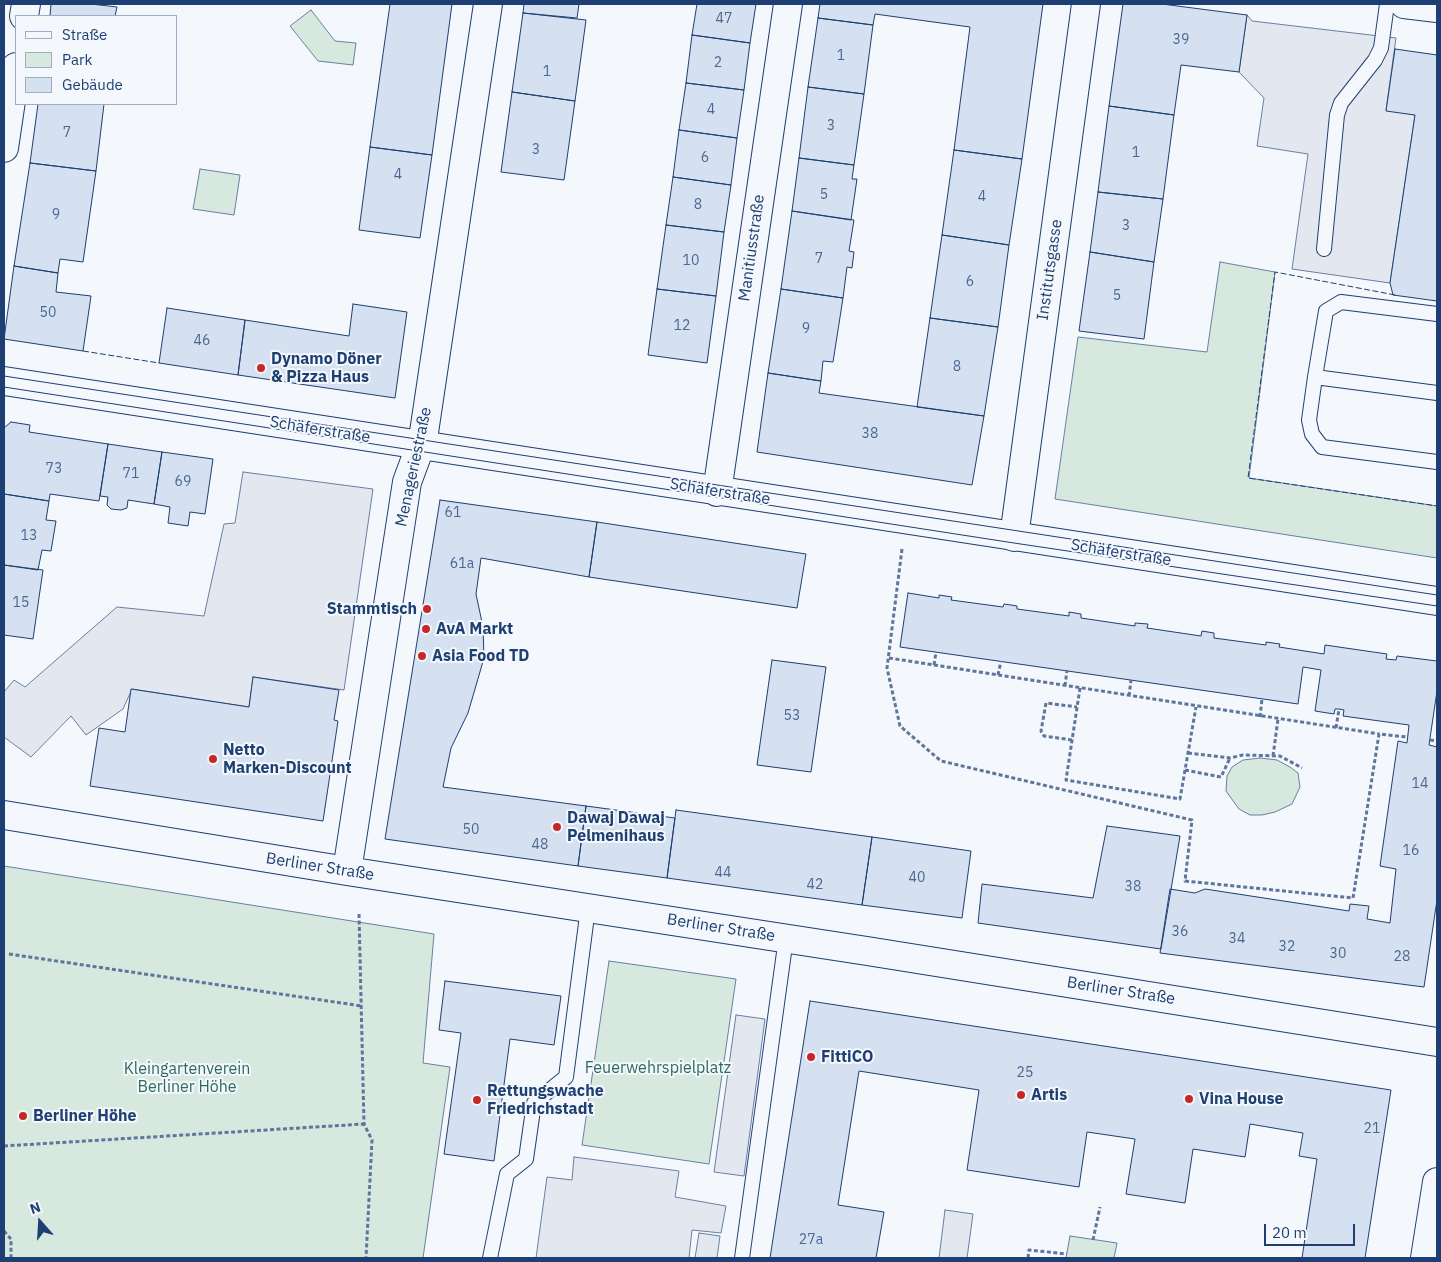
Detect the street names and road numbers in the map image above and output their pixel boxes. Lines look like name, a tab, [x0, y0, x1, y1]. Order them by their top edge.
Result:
street label: Manitiusstraße	[735, 193, 769, 303]
street label: Institutsgasse	[1033, 218, 1067, 322]
street label: Menageriestraße	[392, 405, 436, 529]
street label: Schäferstraße	[268, 413, 372, 447]
street label: Schäferstraße	[668, 475, 772, 509]
street label: Schäferstraße	[1069, 536, 1173, 570]
street label: Berliner Straße	[265, 849, 375, 885]
street label: Berliner Straße	[666, 910, 776, 946]
street label: Berliner Straße	[1066, 973, 1176, 1009]

